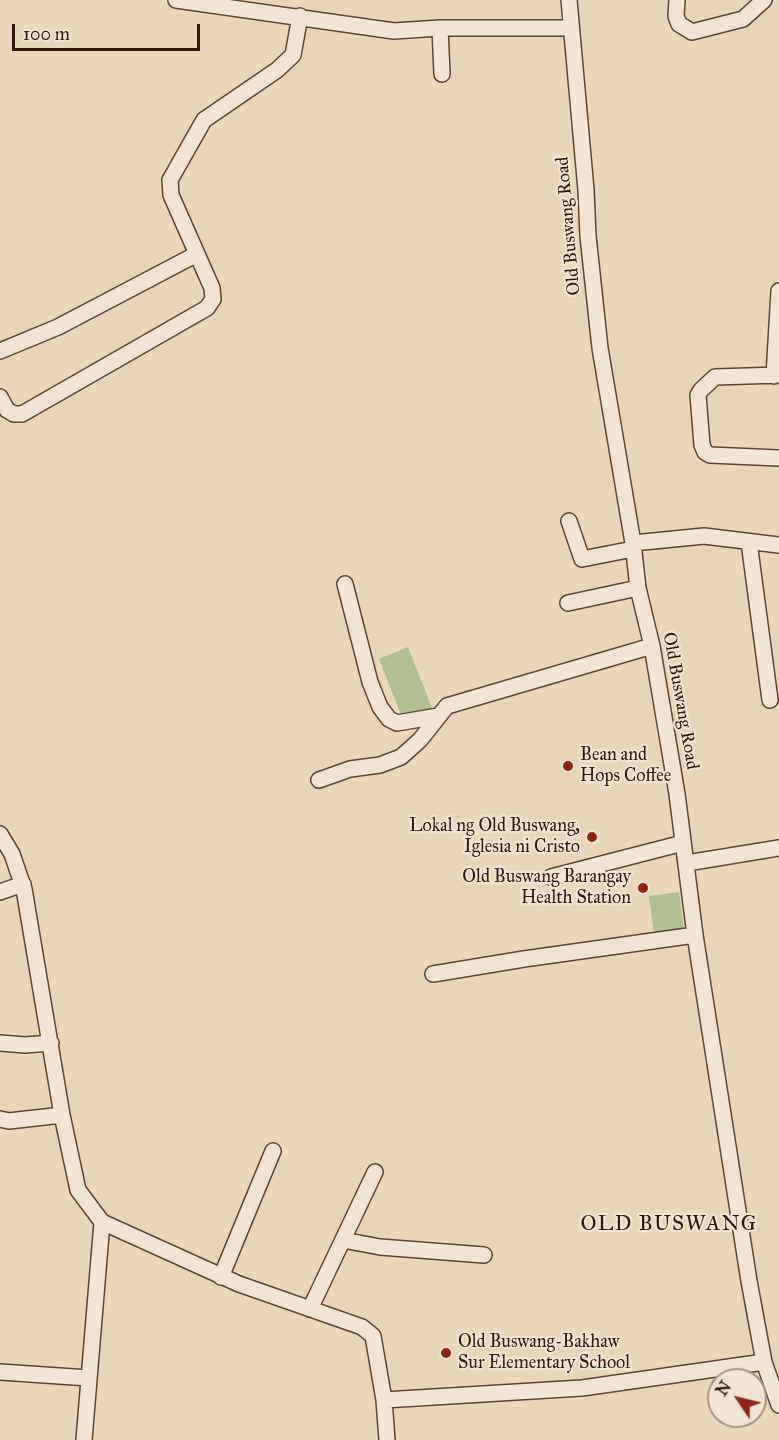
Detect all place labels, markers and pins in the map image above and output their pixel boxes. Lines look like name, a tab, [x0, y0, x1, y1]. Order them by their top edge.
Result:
place label: Bean and Hops Coffee	[580, 745, 671, 788]
marker: Bean and Hops Coffee	[561, 759, 575, 773]
place label: Lokal ng Old Buswang, Iglesia ni Cristo	[409, 816, 580, 858]
marker: Lokal ng Old Buswang, Iglesia ni Cristo	[585, 830, 599, 844]
place label: Old Buswang Barangay Health Station	[462, 867, 631, 910]
marker: Old Buswang Barangay Health Station	[636, 881, 650, 895]
place label: Old Buswang-Bakhaw Sur Elementary School	[458, 1332, 630, 1374]
marker: Old Buswang-Bakhaw Sur Elementary School	[439, 1346, 453, 1360]

